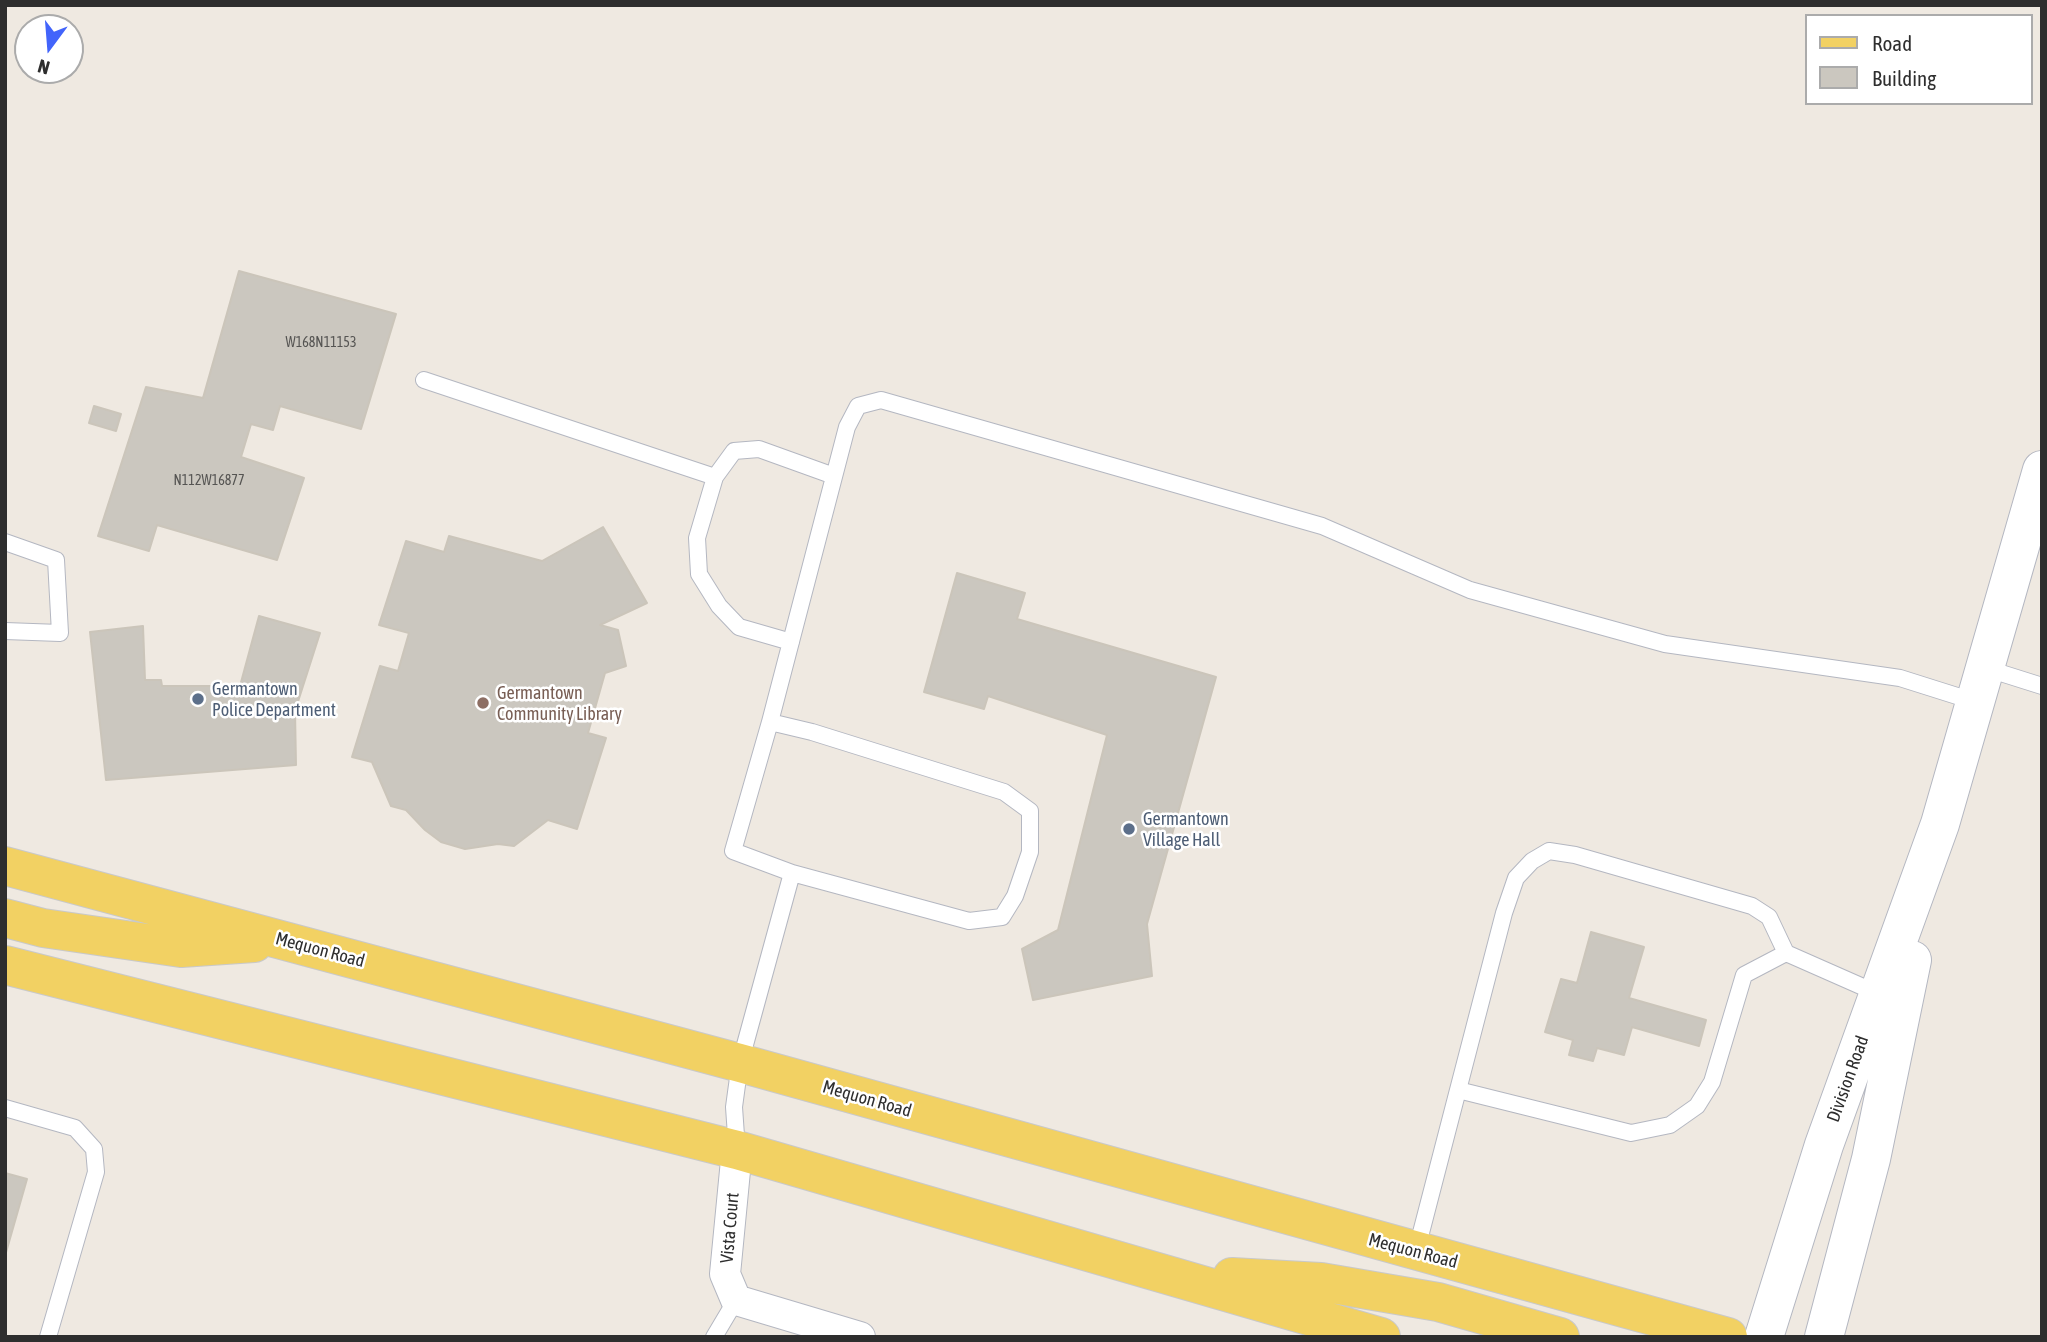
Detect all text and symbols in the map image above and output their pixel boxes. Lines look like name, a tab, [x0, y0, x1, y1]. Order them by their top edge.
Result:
north arrow	[14, 14, 84, 84]
legend	[1806, 14, 2033, 105]
text: Road	[1872, 31, 1912, 55]
text: N	[35, 55, 52, 79]
text: Building	[1872, 66, 1936, 90]
house number: W168N11153	[285, 335, 357, 351]
house number: N112W16877	[173, 473, 245, 489]
place label: Germantown Police Department	[212, 678, 336, 720]
place label: Germantown Community Library	[497, 682, 622, 724]
marker: Germantown Police Department	[190, 691, 206, 707]
marker: Germantown Community Library	[475, 695, 491, 711]
place label: Germantown Village Hall	[1143, 808, 1229, 850]
marker: Germantown Village Hall	[1121, 821, 1137, 837]
street label: Mequon Road	[273, 928, 367, 972]
street label: Division Road	[1822, 1033, 1874, 1125]
street label: Mequon Road	[820, 1076, 914, 1122]
street label: Vista Court	[716, 1192, 744, 1264]
street label: Mequon Road	[1366, 1229, 1460, 1273]

